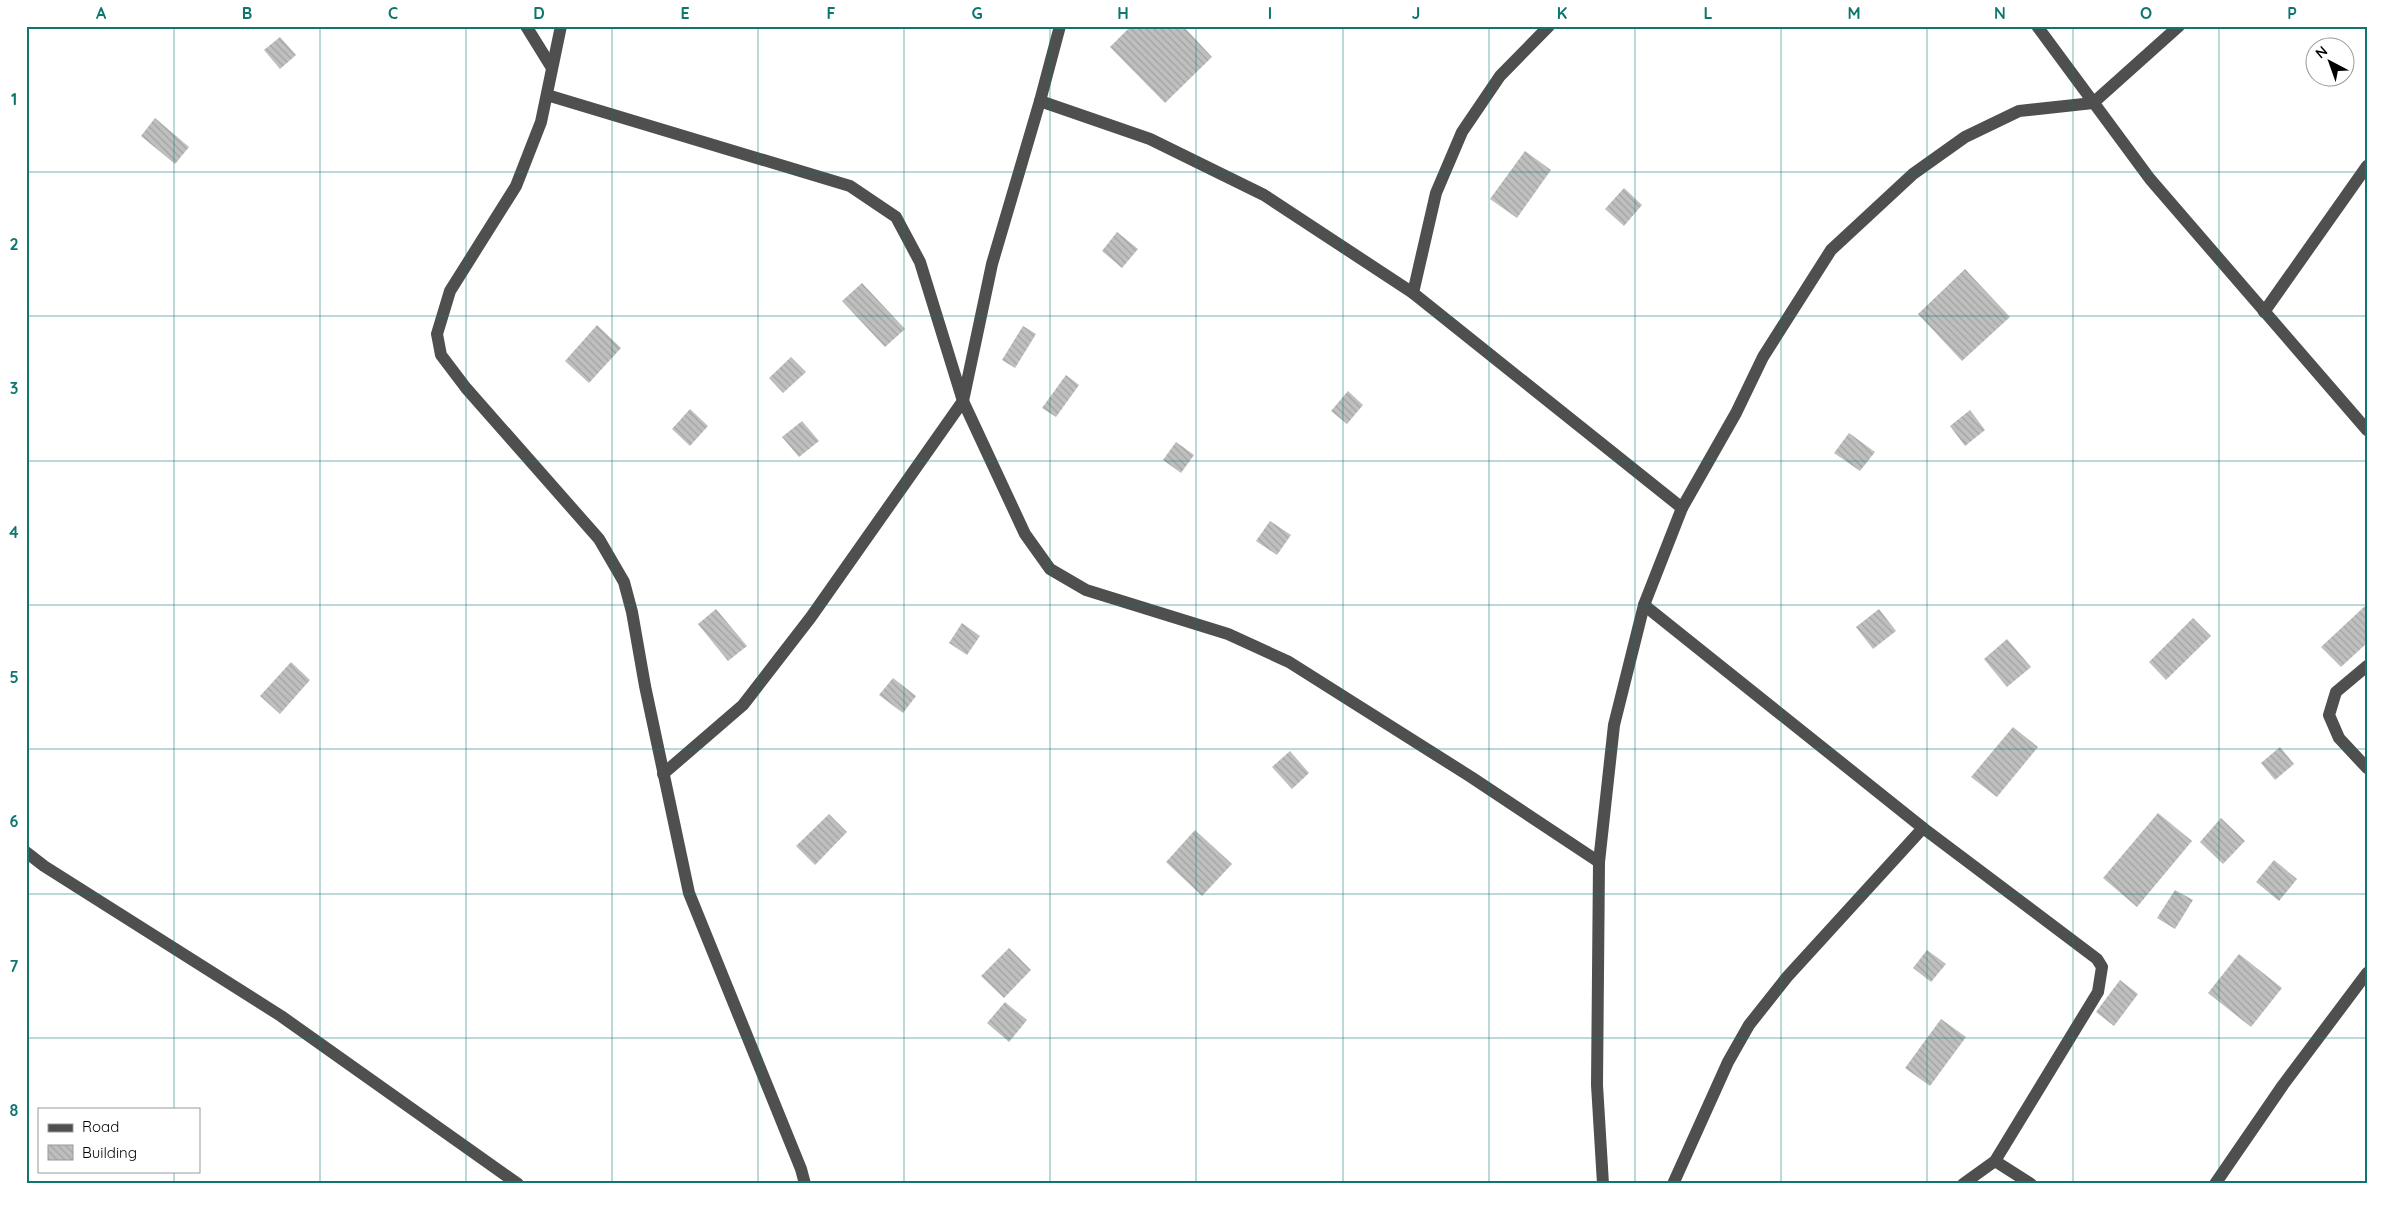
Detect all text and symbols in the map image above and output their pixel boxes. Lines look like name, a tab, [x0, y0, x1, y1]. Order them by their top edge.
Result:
text: A	[96, 3, 107, 23]
text: B	[242, 3, 252, 23]
text: C	[388, 3, 398, 23]
text: D	[533, 3, 545, 23]
text: E	[680, 3, 690, 23]
text: F	[827, 3, 836, 23]
text: G	[971, 3, 983, 23]
text: H	[1117, 3, 1129, 23]
text: I	[1268, 3, 1272, 23]
text: J	[1412, 3, 1420, 23]
text: K	[1557, 3, 1567, 23]
text: L	[1704, 3, 1713, 23]
text: M	[1847, 3, 1861, 23]
text: N	[1994, 3, 2006, 23]
text: O	[2140, 3, 2152, 23]
text: P	[2287, 3, 2297, 23]
north arrow	[2306, 38, 2356, 88]
text: N	[2312, 42, 2331, 62]
text: 1	[11, 89, 17, 109]
text: 2	[9, 234, 19, 254]
text: 3	[10, 378, 18, 398]
text: 4	[9, 522, 19, 542]
text: 5	[9, 667, 19, 687]
text: 6	[10, 811, 19, 831]
text: 7	[10, 956, 19, 976]
text: 8	[10, 1100, 19, 1120]
legend	[38, 1108, 200, 1172]
text: Road	[82, 1117, 119, 1136]
text: Building	[82, 1143, 137, 1162]

